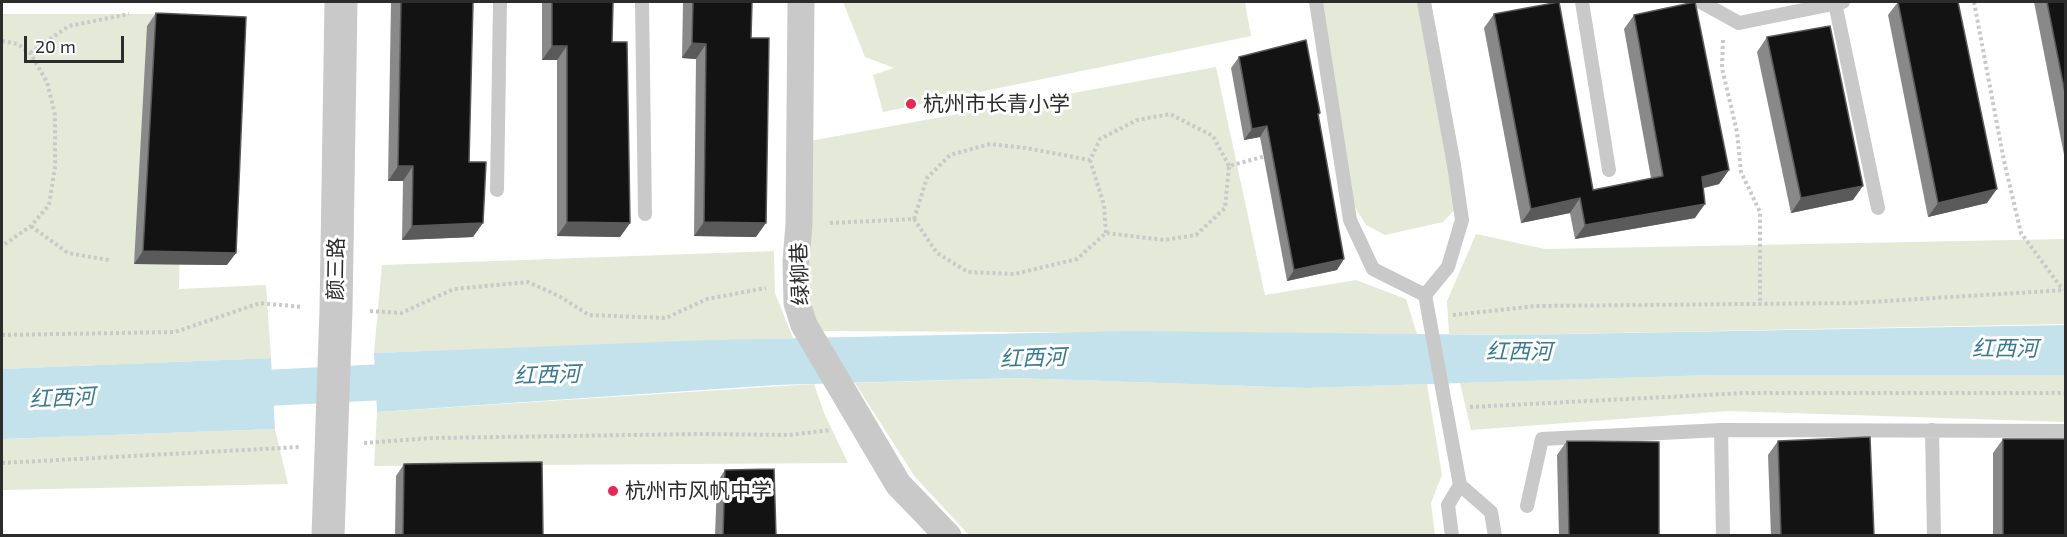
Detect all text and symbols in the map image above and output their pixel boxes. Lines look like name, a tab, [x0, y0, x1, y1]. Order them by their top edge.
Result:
scale bar	[27, 24, 128, 62]
text: 20 m	[35, 35, 76, 57]
place label: 杭州市长青小学	[923, 91, 1070, 117]
marker: 杭州市长青小学	[904, 97, 918, 111]
street label: 颜三路	[323, 237, 349, 301]
street label: 绿柳巷	[786, 242, 814, 306]
water label: 红西河	[1972, 336, 2038, 362]
water label: 红西河	[1486, 339, 1552, 365]
water label: 红西河	[1000, 344, 1066, 372]
water label: 红西河	[514, 361, 580, 389]
water label: 红西河	[28, 383, 96, 413]
place label: 杭州市风帆中学	[625, 478, 772, 504]
marker: 杭州市风帆中学	[606, 484, 620, 498]

